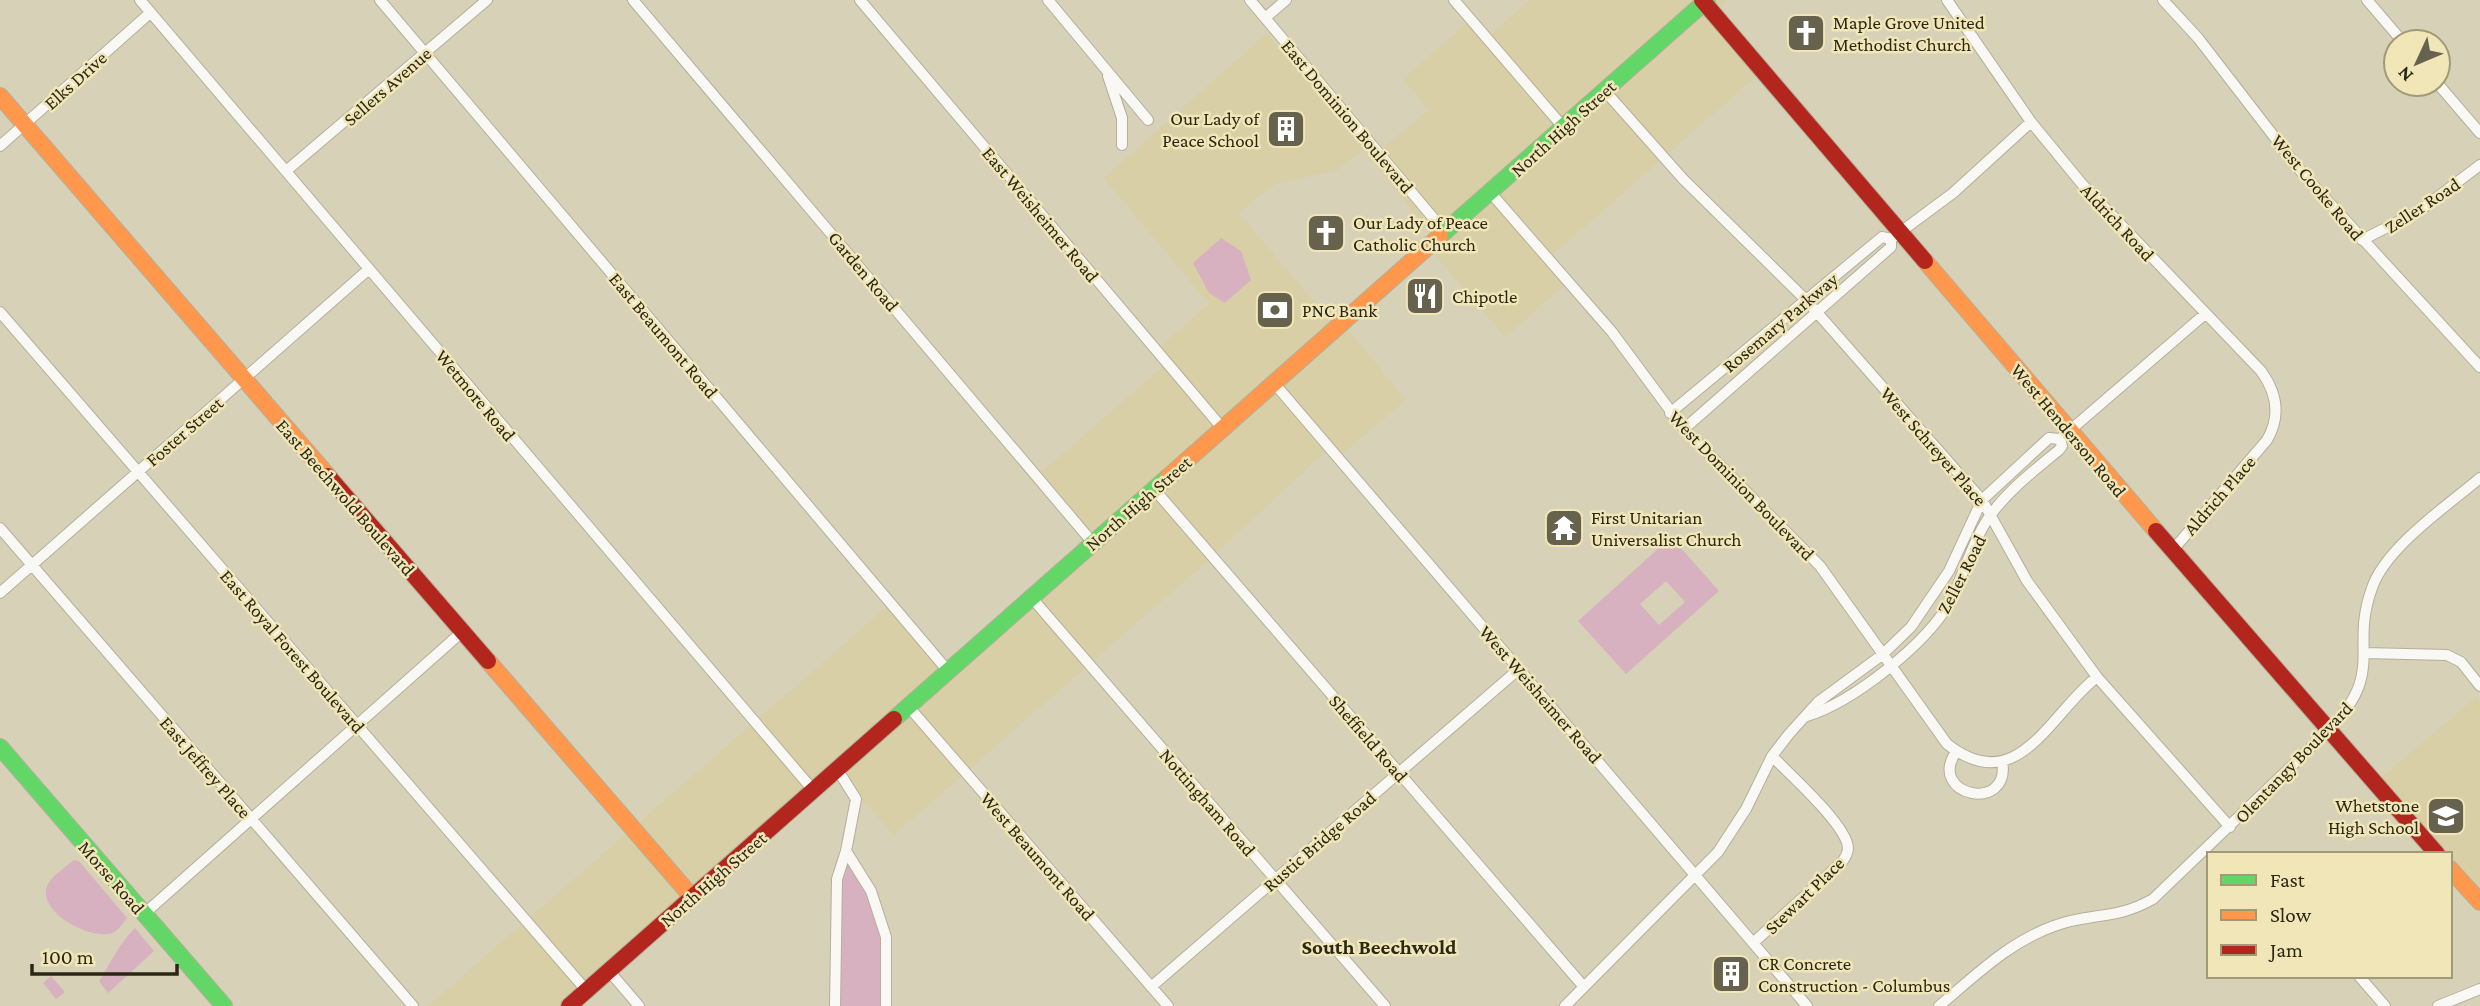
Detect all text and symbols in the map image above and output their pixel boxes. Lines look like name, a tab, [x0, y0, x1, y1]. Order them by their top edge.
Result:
church icon: Maple Grove United Methodist Church	[1785, 12, 1827, 54]
place label: Maple Grove United Methodist Church	[1833, 12, 1985, 55]
north arrow	[2382, 28, 2452, 98]
street label: East Dominion Boulevard	[1277, 35, 1418, 197]
street label: Sellers Avenue	[339, 43, 435, 130]
street label: Elks Drive	[40, 47, 111, 114]
text: N	[2393, 62, 2417, 86]
street label: North High Street	[1507, 75, 1620, 181]
place label: Our Lady of Peace School	[1162, 108, 1260, 151]
building icon: Our Lady of Peace School	[1265, 108, 1307, 150]
street label: West Cooke Road	[2267, 130, 2368, 244]
street label: East Weisheimer Road	[978, 143, 1103, 286]
street label: Zeller Road	[2381, 173, 2464, 237]
street label: Aldrich Road	[2077, 179, 2159, 265]
church icon: Our Lady of Peace Catholic Church	[1305, 212, 1347, 254]
place label: Our Lady of Peace Catholic Church	[1353, 212, 1488, 255]
street label: Garden Road	[824, 227, 903, 316]
street label: East Beaumont Road	[605, 268, 722, 402]
street label: Rosemary Parkway	[1719, 268, 1842, 377]
restaurant icon: Chipotle	[1404, 275, 1446, 317]
place label: Chipotle	[1452, 286, 1517, 307]
bank icon: PNC Bank	[1254, 289, 1296, 331]
place label: PNC Bank	[1302, 300, 1378, 321]
street label: Wetmore Road	[431, 345, 520, 445]
street label: West Henderson Road	[2007, 359, 2130, 501]
street label: West Schreyer Place	[1876, 383, 1991, 510]
street label: Foster Street	[142, 392, 228, 471]
street label: West Dominion Boulevard	[1665, 406, 1819, 565]
street label: East Beechwold Boulevard	[272, 415, 419, 580]
street label: North High Street	[1081, 451, 1196, 555]
street label: Aldrich Place	[2179, 451, 2260, 539]
temple icon: First Unitarian Universalist Church	[1543, 507, 1585, 549]
place label: First Unitarian Universalist Church	[1591, 507, 1741, 550]
street label: Zeller Road	[1933, 531, 1990, 617]
street label: East Royal Forest Boulevard	[216, 565, 369, 737]
street label: West Weisheimer Road	[1475, 621, 1606, 768]
street label: Sheffield Road	[1325, 690, 1412, 786]
street label: Olentangy Boulevard	[2230, 698, 2356, 827]
street label: East Jeffrey Place	[156, 712, 256, 823]
street label: Nottingham Road	[1155, 744, 1260, 860]
street label: Rustic Bridge Road	[1259, 787, 1380, 896]
street label: West Beaumont Road	[976, 788, 1099, 925]
place label: Whetstone High School	[2328, 795, 2419, 838]
school or university icon: Whetstone High School	[2425, 795, 2467, 837]
street label: North High Street	[656, 827, 771, 931]
street label: Morse Road	[74, 837, 149, 918]
street label: Stewart Place	[1760, 852, 1848, 938]
legend	[2207, 852, 2452, 978]
text: Fast	[2270, 868, 2306, 892]
text: Slow	[2270, 903, 2312, 927]
scale bar	[32, 932, 177, 976]
district label: South Beechwold	[1302, 935, 1457, 959]
text: Jam	[2268, 938, 2303, 962]
text: 100 m	[42, 945, 94, 969]
building icon: CR Concrete Construction - Columbus	[1710, 953, 1752, 995]
place label: CR Concrete Construction - Columbus	[1758, 953, 1950, 996]

